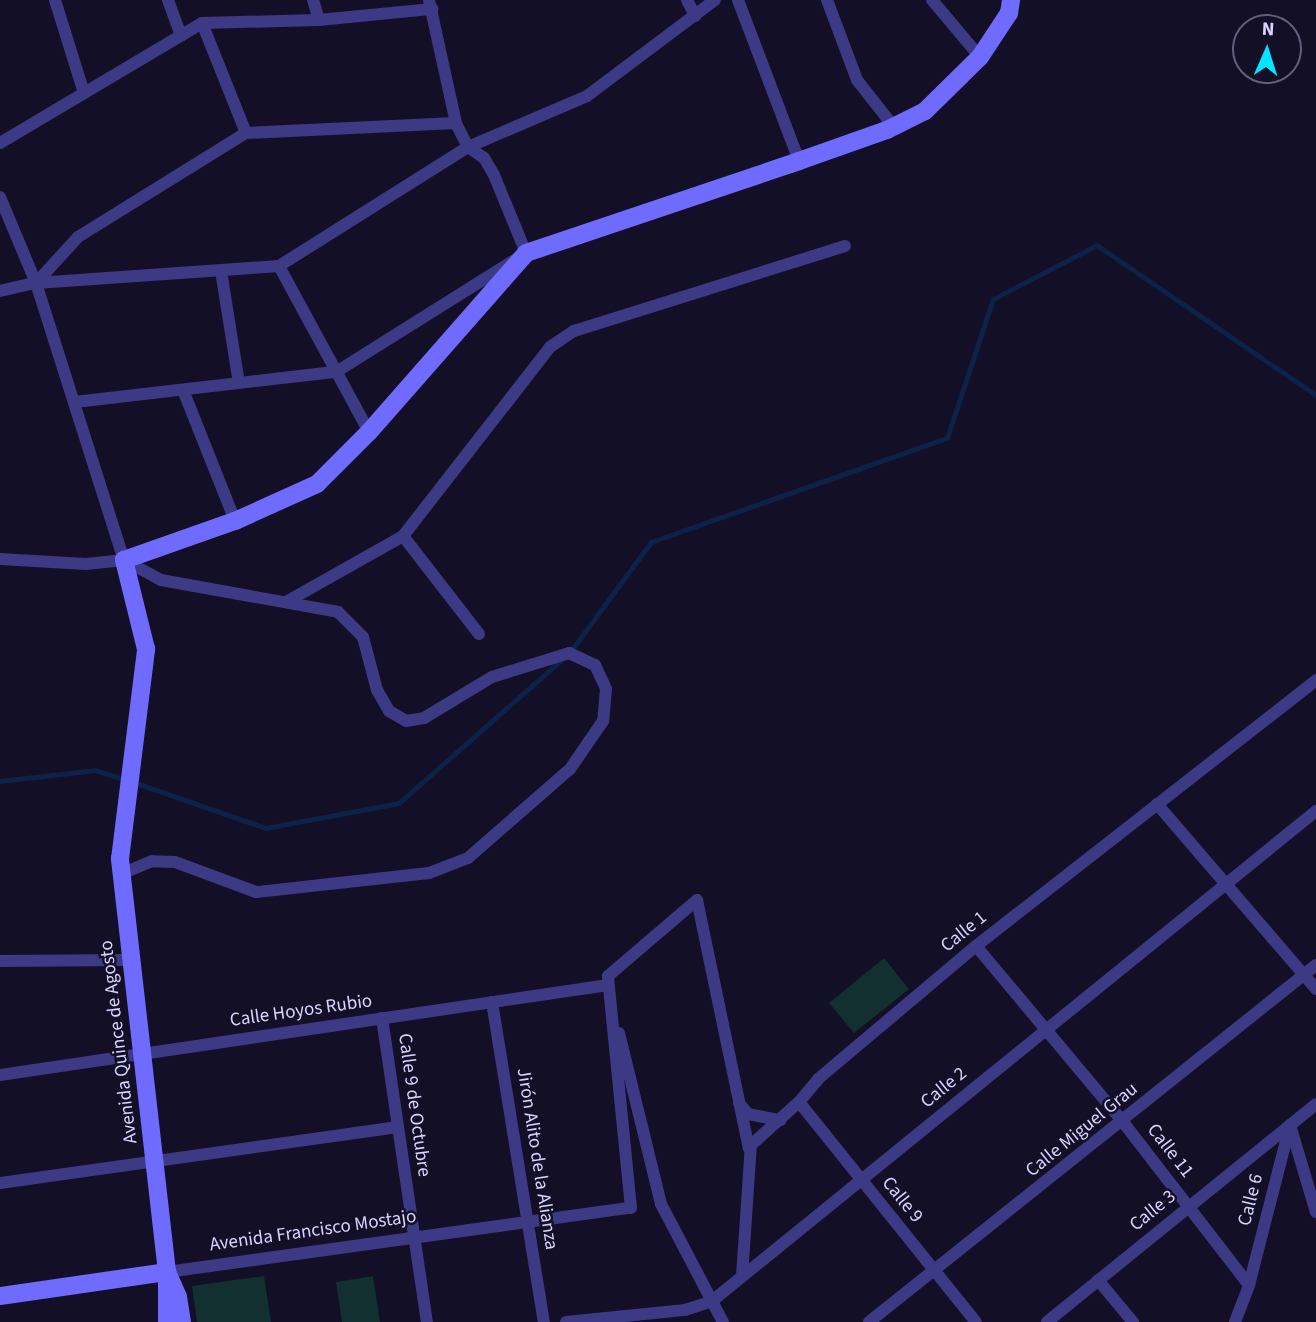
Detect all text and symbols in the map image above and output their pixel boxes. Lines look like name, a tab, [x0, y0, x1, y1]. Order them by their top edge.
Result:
north arrow	[1232, 14, 1302, 84]
text: N	[1261, 16, 1275, 43]
street label: Calle 1	[936, 907, 992, 957]
street label: Avenida Quince de Agosto	[95, 939, 143, 1145]
street label: Calle Hoyos Rubio	[228, 990, 374, 1032]
street label: Calle 9 de Octubre	[393, 1032, 435, 1178]
street label: Calle 2	[916, 1063, 972, 1113]
street label: Jirón Alito de la Alianza	[511, 1066, 563, 1252]
street label: Calle Miguel Grau	[1021, 1078, 1143, 1182]
street label: Calle 11	[1142, 1119, 1198, 1183]
street label: Calle 9	[877, 1172, 927, 1228]
street label: Calle 6	[1234, 1172, 1268, 1228]
street label: Calle 3	[1125, 1186, 1181, 1236]
street label: Avenida Francisco Mostajo	[208, 1205, 418, 1257]

